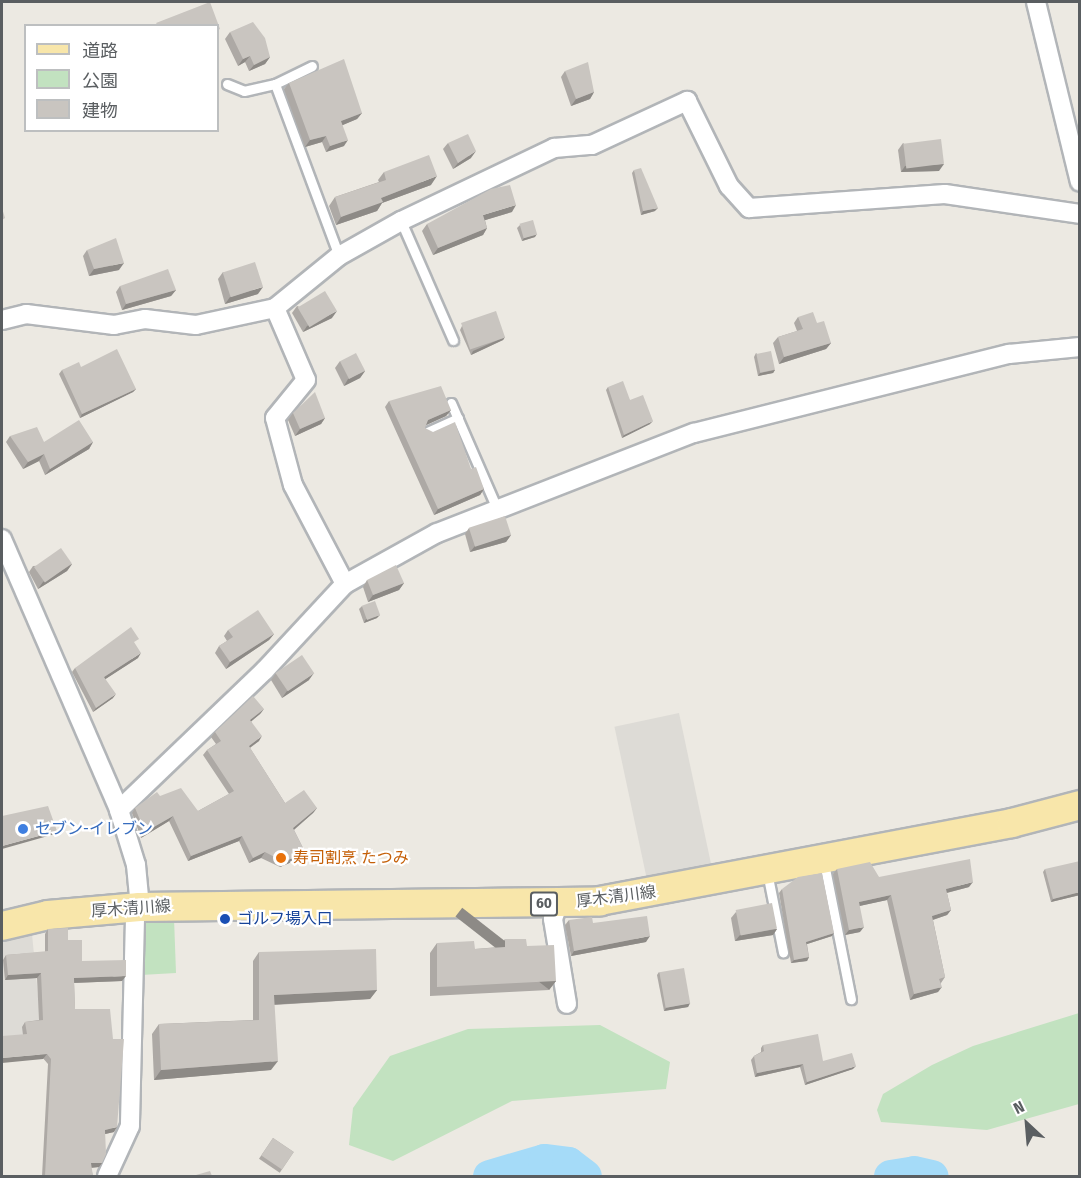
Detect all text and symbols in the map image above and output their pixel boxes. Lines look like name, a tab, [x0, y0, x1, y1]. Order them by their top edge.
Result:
legend	[24, 24, 219, 132]
text: 道路	[82, 40, 118, 62]
text: 公園	[82, 70, 118, 92]
text: 建物	[82, 100, 118, 122]
place label: セブン-イレブン	[35, 819, 153, 839]
marker: セブン-イレブン	[16, 822, 30, 836]
place label: 寿司割烹 たつみ	[293, 848, 409, 868]
marker: 寿司割烹 たつみ	[274, 851, 288, 865]
street label: 厚木清川線	[575, 883, 657, 911]
road number: 60	[529, 892, 559, 916]
street label: 厚木清川線	[90, 897, 172, 921]
place label: ゴルフ場入口	[237, 909, 333, 929]
marker: ゴルフ場入口	[218, 912, 232, 926]
north arrow	[997, 1094, 1057, 1154]
text: N	[1010, 1097, 1027, 1118]

